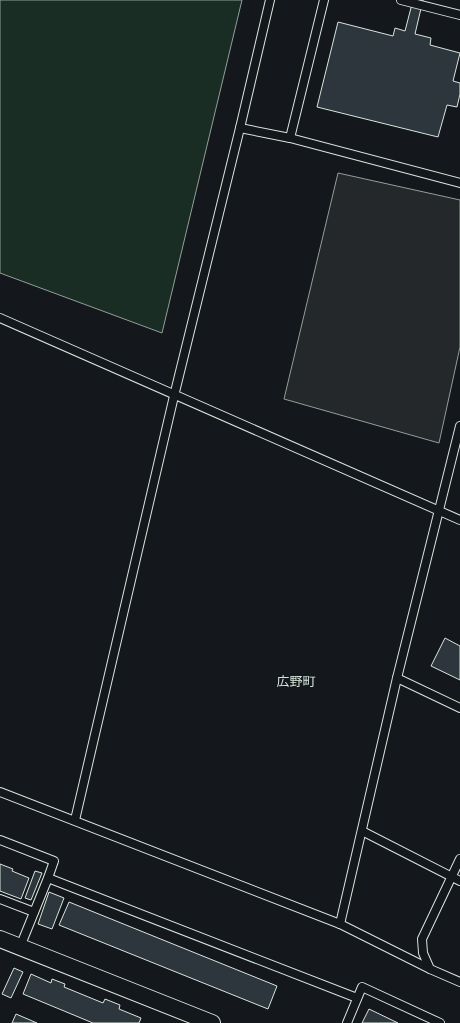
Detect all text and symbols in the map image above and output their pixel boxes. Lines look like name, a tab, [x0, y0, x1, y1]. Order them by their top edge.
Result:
district label: 広野町	[276, 673, 316, 690]

